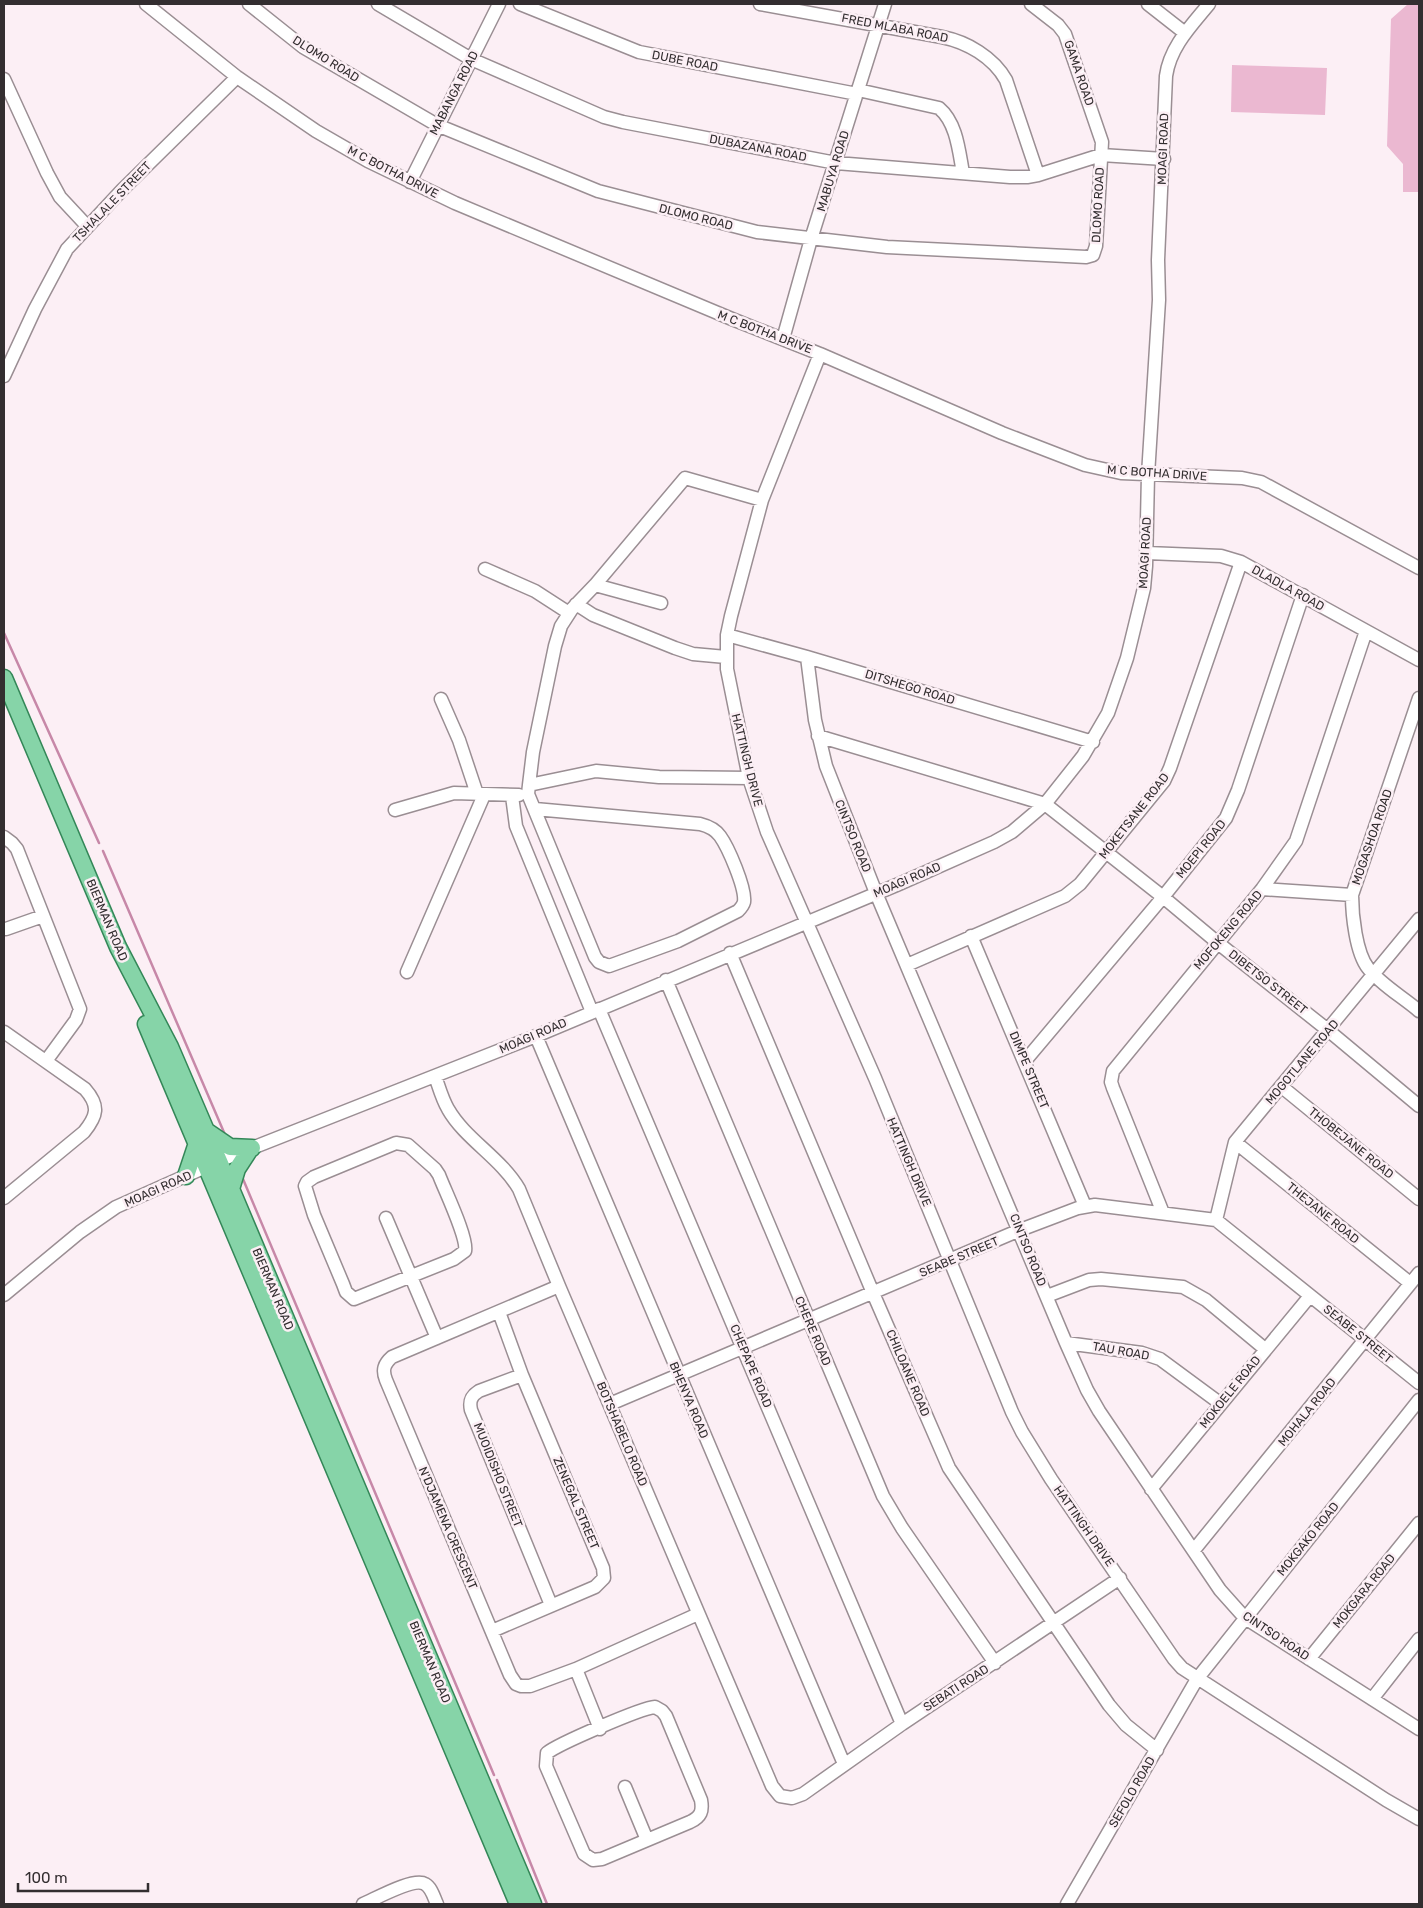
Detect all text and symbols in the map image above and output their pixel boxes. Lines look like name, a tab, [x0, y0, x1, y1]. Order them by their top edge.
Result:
street label: FRED MLABA ROAD	[840, 11, 950, 45]
street label: DLOMO ROAD	[290, 33, 362, 85]
street label: GAMA ROAD	[1061, 38, 1097, 108]
street label: DUBE ROAD	[651, 48, 719, 74]
street label: MABANGA ROAD	[427, 49, 481, 137]
street label: MOAGI ROAD	[1155, 113, 1171, 185]
street label: MABUYA ROAD	[814, 129, 852, 213]
street label: DUBAZANA ROAD	[708, 132, 808, 164]
street label: M C BOTHA DRIVE	[345, 143, 441, 201]
street label: TSHALALE STREET	[70, 159, 154, 245]
street label: DLOMO ROAD	[1089, 167, 1107, 243]
street label: DLOMO ROAD	[658, 201, 734, 233]
street label: M C BOTHA DRIVE	[716, 308, 814, 356]
street label: M C BOTHA DRIVE	[1107, 463, 1207, 483]
street label: MOAGI ROAD	[1136, 517, 1154, 589]
street label: DLADLA ROAD	[1249, 562, 1327, 614]
street label: DITSHEGO ROAD	[863, 667, 957, 707]
street label: HATTINGH DRIVE	[729, 712, 765, 808]
street label: MOKETSANE ROAD	[1096, 770, 1172, 862]
street label: MOGASHOA ROAD	[1349, 787, 1395, 887]
street label: CINTSO ROAD	[832, 798, 874, 874]
street label: MOEPI ROAD	[1173, 817, 1229, 881]
street label: MOAGI ROAD	[871, 860, 943, 900]
street label: BIERMAN ROAD	[83, 877, 131, 963]
street label: MOFOKENG ROAD	[1191, 888, 1265, 972]
street label: DIBETSO STREET	[1226, 947, 1310, 1017]
street label: MOAGI ROAD	[497, 1016, 569, 1056]
street label: MOGOTLANE ROAD	[1263, 1017, 1341, 1107]
street label: DIMPE STREET	[1006, 1029, 1052, 1111]
street label: THOBEJANE ROAD	[1306, 1104, 1396, 1182]
street label: HATTINGH DRIVE	[884, 1115, 934, 1209]
street label: MOAGI ROAD	[122, 1168, 194, 1210]
street label: THEJANE ROAD	[1284, 1180, 1362, 1246]
street label: CINTSO ROAD	[1007, 1212, 1049, 1288]
street label: SEABE STREET	[917, 1234, 1001, 1280]
street label: BIERMAN ROAD	[249, 1246, 297, 1332]
street label: CHERE ROAD	[792, 1294, 834, 1368]
street label: SEABE STREET	[1321, 1302, 1395, 1366]
street label: CHEPAPE ROAD	[727, 1322, 775, 1410]
street label: CHILOANE ROAD	[883, 1327, 933, 1419]
street label: TAU ROAD	[1092, 1339, 1150, 1363]
street label: MOKOELE ROAD	[1197, 1353, 1263, 1431]
street label: BHENYA ROAD	[667, 1360, 711, 1440]
street label: MOHALA ROAD	[1275, 1375, 1339, 1449]
street label: BOTSHABELO ROAD	[594, 1380, 650, 1488]
street label: MUOIDISHO STREET	[471, 1421, 525, 1529]
street label: ZENEGAL STREET	[550, 1455, 602, 1551]
street label: N'DJAMENA CRESCENT	[416, 1465, 480, 1591]
street label: HATTINGH DRIVE	[1051, 1483, 1117, 1569]
street label: MOKGAKO ROAD	[1274, 1499, 1342, 1579]
street label: MOKGARA ROAD	[1330, 1551, 1398, 1631]
street label: CINTSO ROAD	[1240, 1609, 1312, 1663]
street label: BIERMAN ROAD	[406, 1619, 454, 1705]
street label: SEBATI ROAD	[921, 1662, 991, 1714]
street label: SEFOLO ROAD	[1106, 1754, 1158, 1830]
scale bar	[18, 1860, 148, 1892]
text: 100 m	[25, 1869, 67, 1887]

